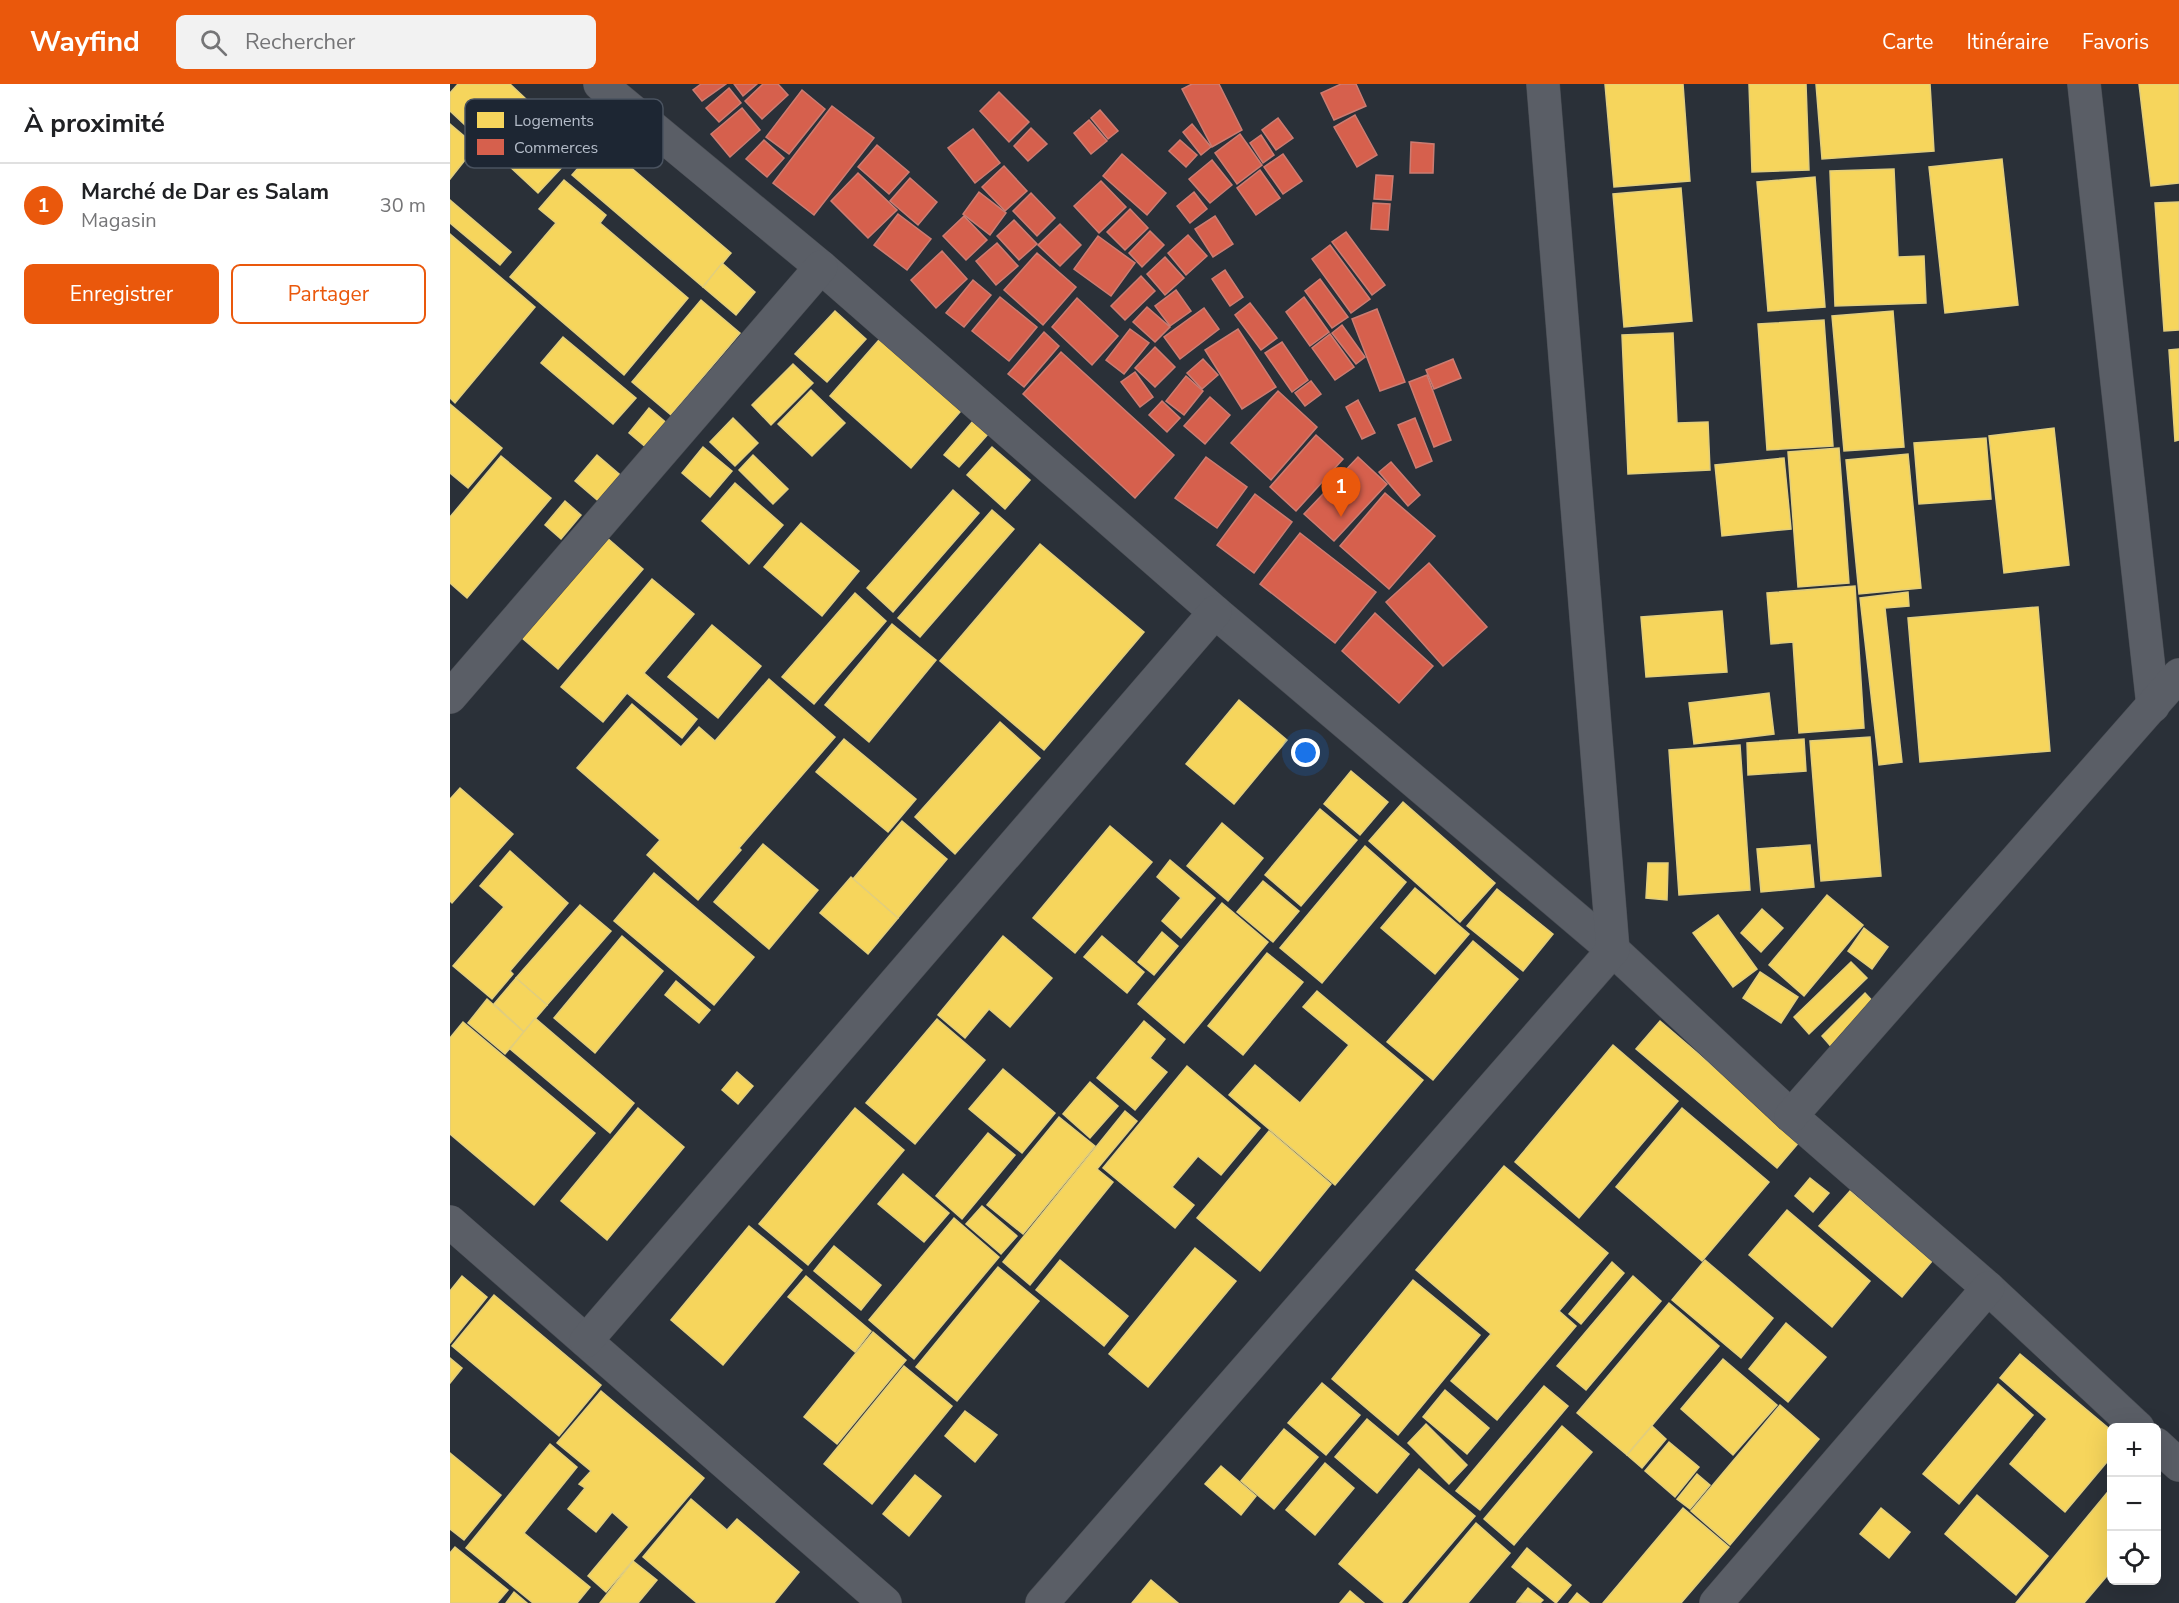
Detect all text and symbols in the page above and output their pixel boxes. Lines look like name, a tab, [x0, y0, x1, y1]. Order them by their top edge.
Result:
search box	[176, 15, 596, 69]
text: Wayfind	[30, 23, 140, 61]
icon: search	[197, 26, 230, 59]
text: Rechercher	[245, 27, 355, 57]
text: Carte	[1882, 28, 1933, 56]
text: Itinéraire	[1966, 28, 2049, 56]
text: Favoris	[2082, 28, 2149, 56]
legend	[465, 99, 663, 168]
text: À proximité	[24, 106, 165, 141]
text: Logements	[514, 110, 594, 132]
text: Commerces	[514, 137, 598, 159]
text: Marché de Dar es Salam	[81, 177, 329, 207]
text: 1	[38, 192, 50, 219]
text: 30 m	[380, 192, 426, 219]
text: Magasin	[81, 207, 157, 234]
button: Enregistrer	[24, 264, 219, 324]
button: Partager	[231, 264, 426, 324]
pin: 1	[1322, 468, 1360, 517]
your location	[1291, 738, 1320, 767]
map controls	[2107, 1423, 2161, 1585]
button: +	[2107, 1423, 2161, 1477]
button: −	[2107, 1477, 2161, 1531]
button: locate	[2107, 1531, 2161, 1585]

